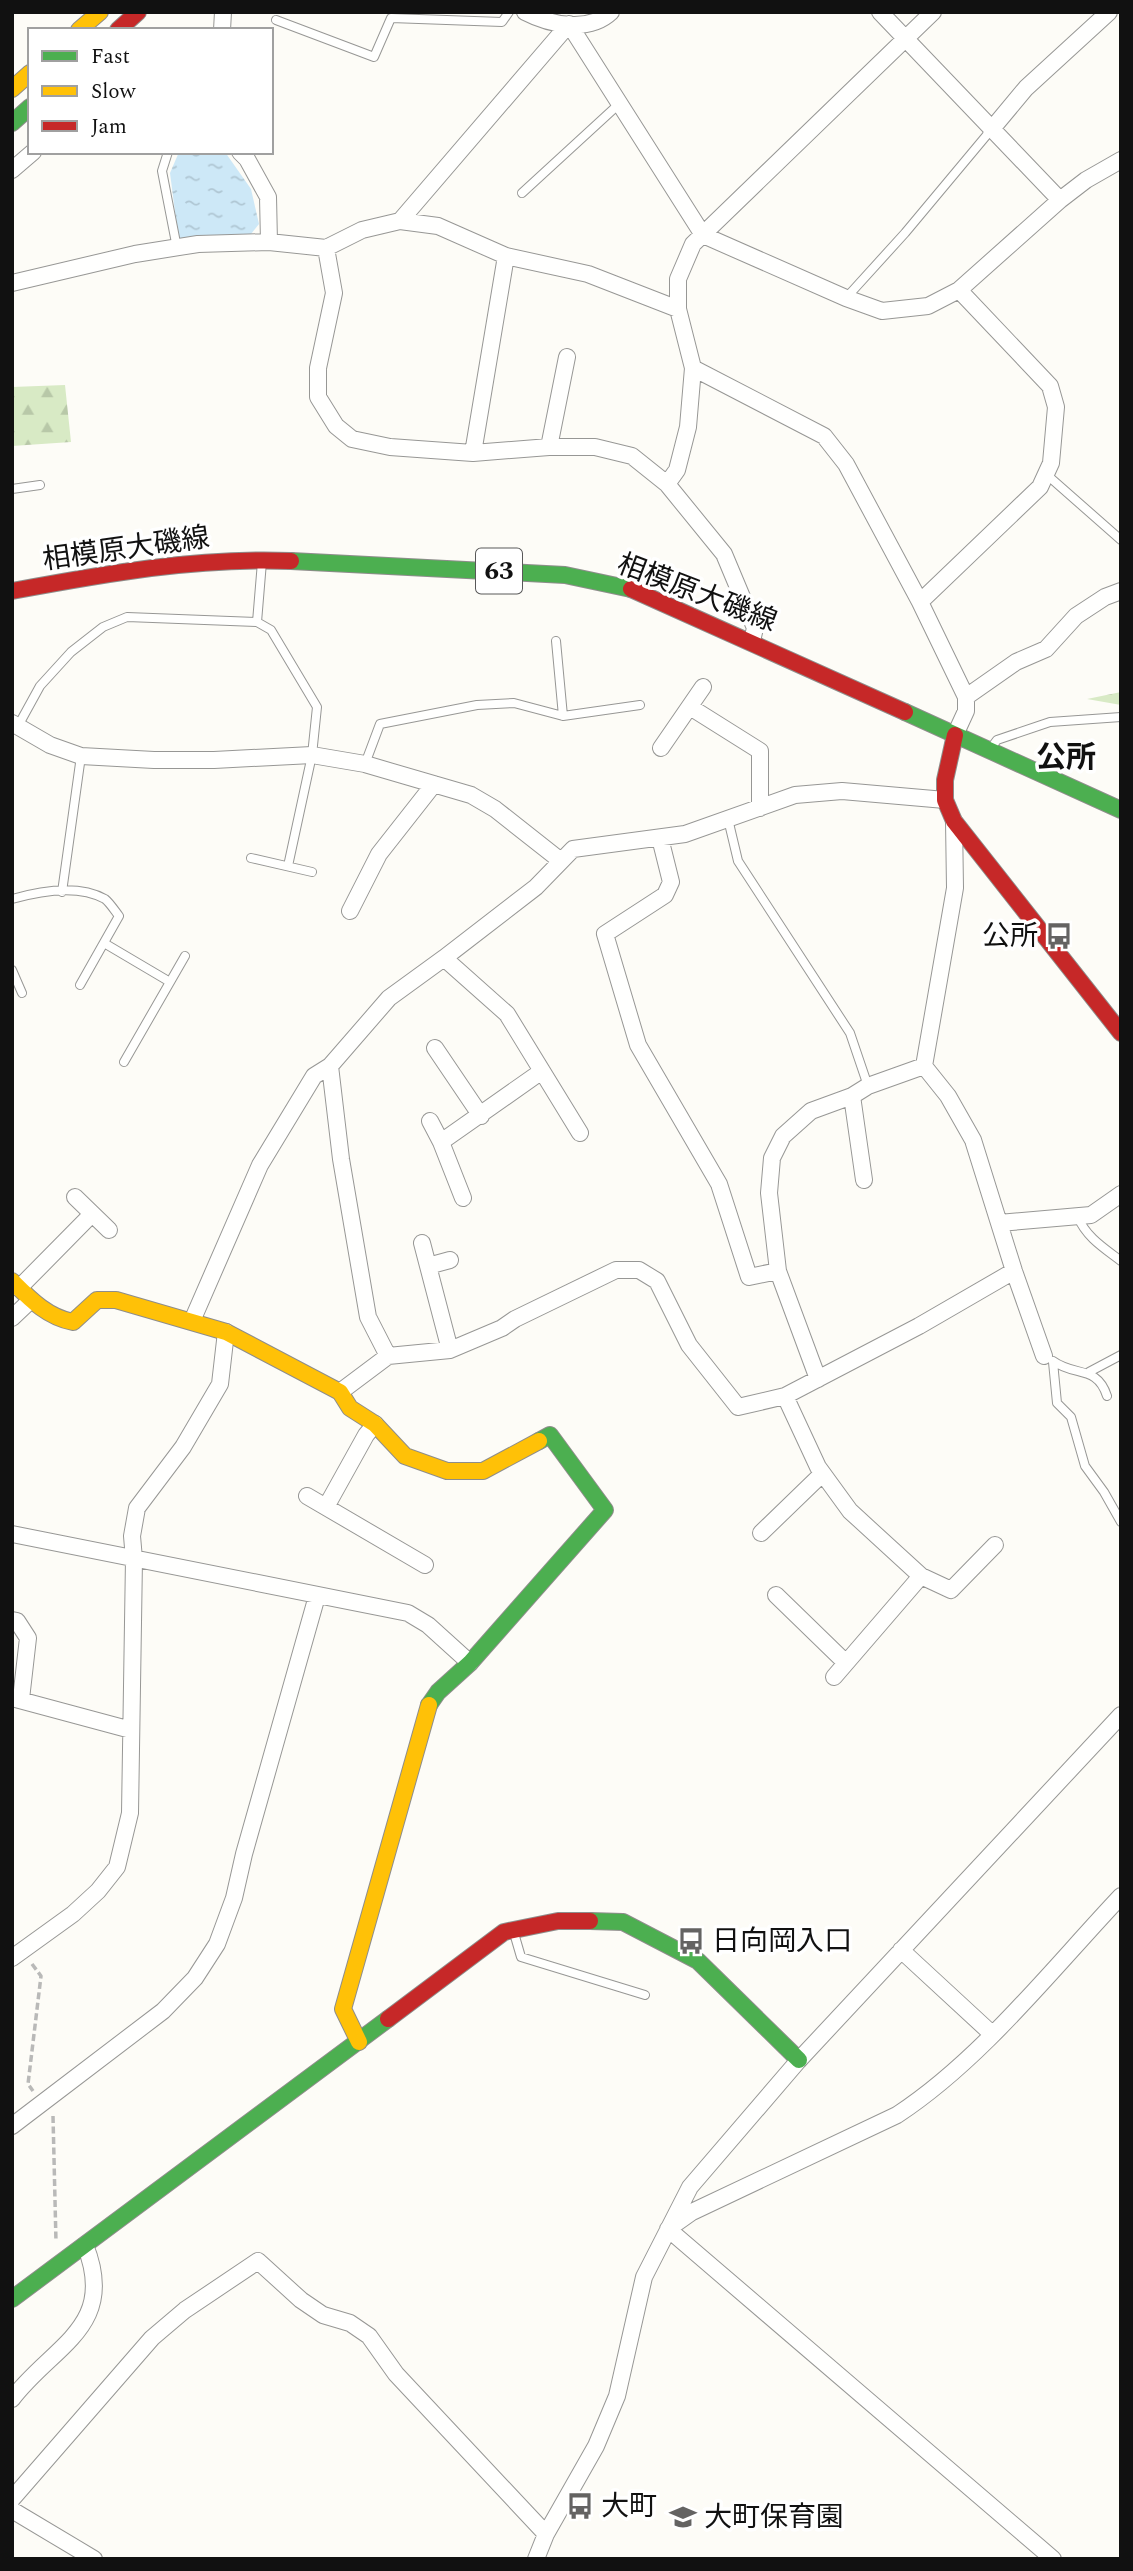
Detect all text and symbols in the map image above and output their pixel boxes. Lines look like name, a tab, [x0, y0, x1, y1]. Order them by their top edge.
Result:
legend	[28, 28, 273, 154]
text: Fast	[91, 41, 130, 73]
text: Slow	[91, 76, 137, 108]
text: Jam	[91, 111, 127, 143]
street label: 相模原大磯線	[40, 516, 212, 582]
street label: 相模原大磯線	[611, 543, 783, 643]
road number: 63	[476, 548, 522, 594]
district label: 公所	[1036, 735, 1096, 781]
place label: 公所	[982, 915, 1038, 958]
bus stop icon: 公所	[1044, 921, 1074, 951]
place label: 日向岡入口	[712, 1920, 852, 1963]
bus stop icon: 日向岡入口	[676, 1926, 706, 1956]
place label: 大町	[601, 2485, 657, 2528]
bus stop icon: 大町	[565, 2491, 595, 2521]
place label: 大町保育園	[704, 2496, 844, 2539]
school or university icon: 大町保育園	[668, 2502, 698, 2532]

